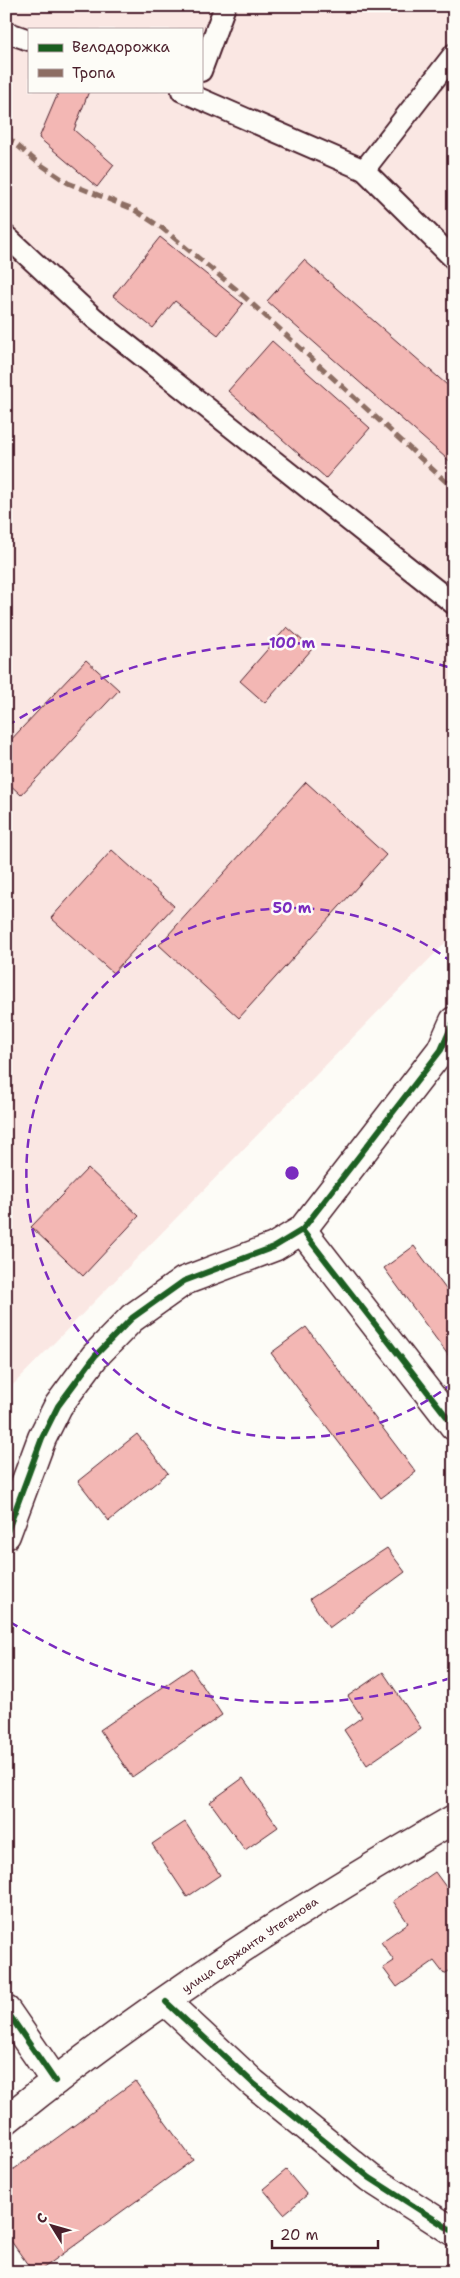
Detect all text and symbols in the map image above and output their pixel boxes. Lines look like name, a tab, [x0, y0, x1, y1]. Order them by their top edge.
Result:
legend	[28, 28, 202, 92]
text: Велодорожка	[72, 37, 171, 57]
text: Тропа	[72, 63, 116, 83]
text: 100 m	[269, 633, 315, 653]
text: 50 m	[273, 898, 312, 918]
centre of rings	[283, 1164, 301, 1182]
street label: улица Сержанта Утегенова	[179, 1893, 322, 1997]
north arrow	[28, 2200, 78, 2250]
text: С	[32, 2209, 51, 2227]
scale bar	[272, 2218, 379, 2250]
text: 20 m	[280, 2225, 319, 2245]

